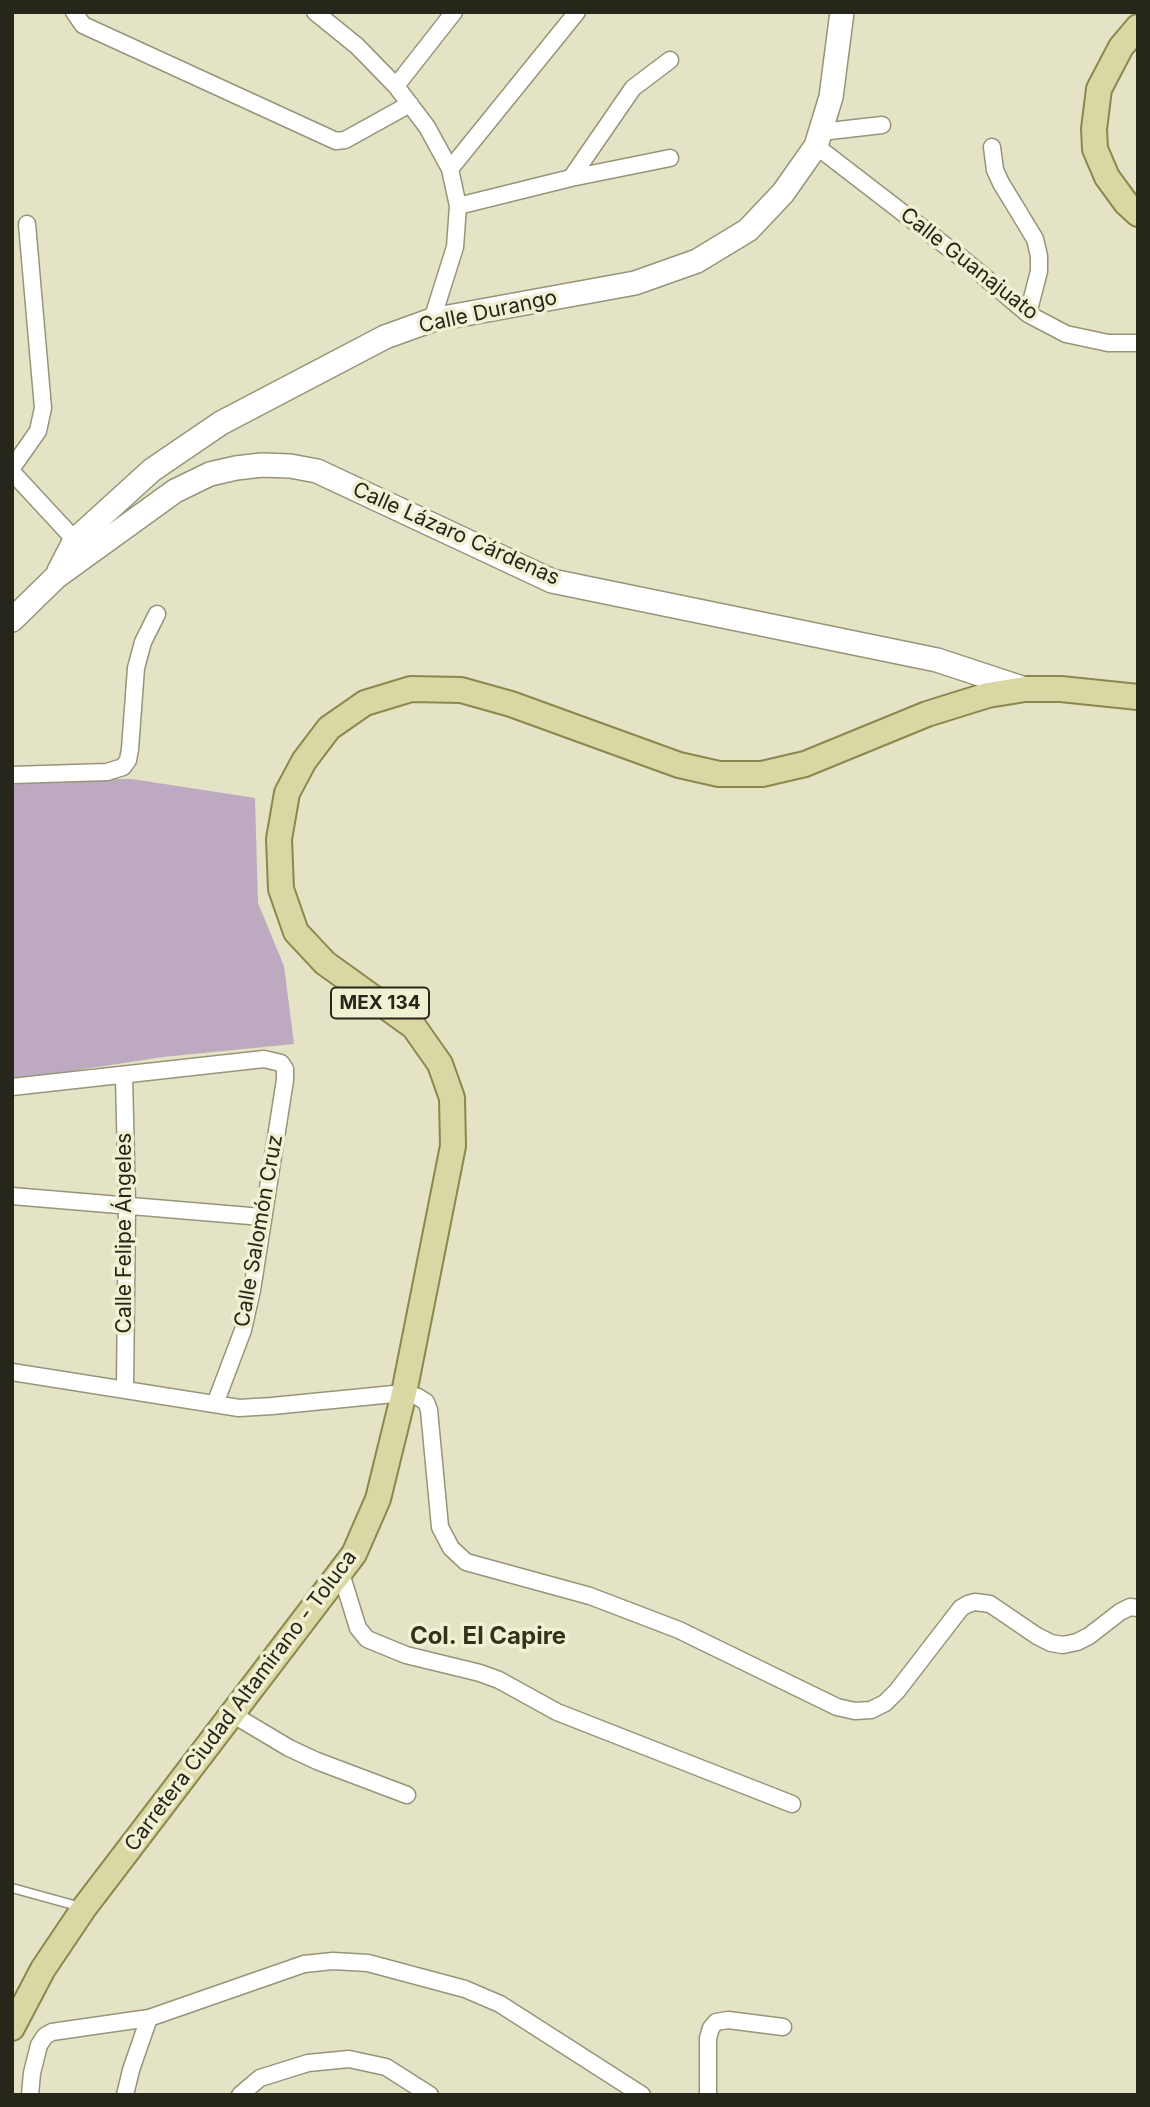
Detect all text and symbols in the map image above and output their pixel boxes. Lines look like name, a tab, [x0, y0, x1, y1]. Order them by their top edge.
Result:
street label: Calle Guanajuato	[895, 202, 1043, 326]
street label: Calle Durango	[417, 285, 559, 339]
street label: Calle Lázaro Cárdenas	[349, 477, 563, 591]
road number: MEX 134	[331, 987, 429, 1018]
street label: Calle Felipe Ángeles	[112, 1133, 138, 1333]
street label: Calle Salomón Cruz	[230, 1133, 288, 1329]
street label: Carretera Ciudad Altamirano - Toluca	[120, 1546, 362, 1856]
district label: Col. El Capire	[410, 1623, 566, 1651]

